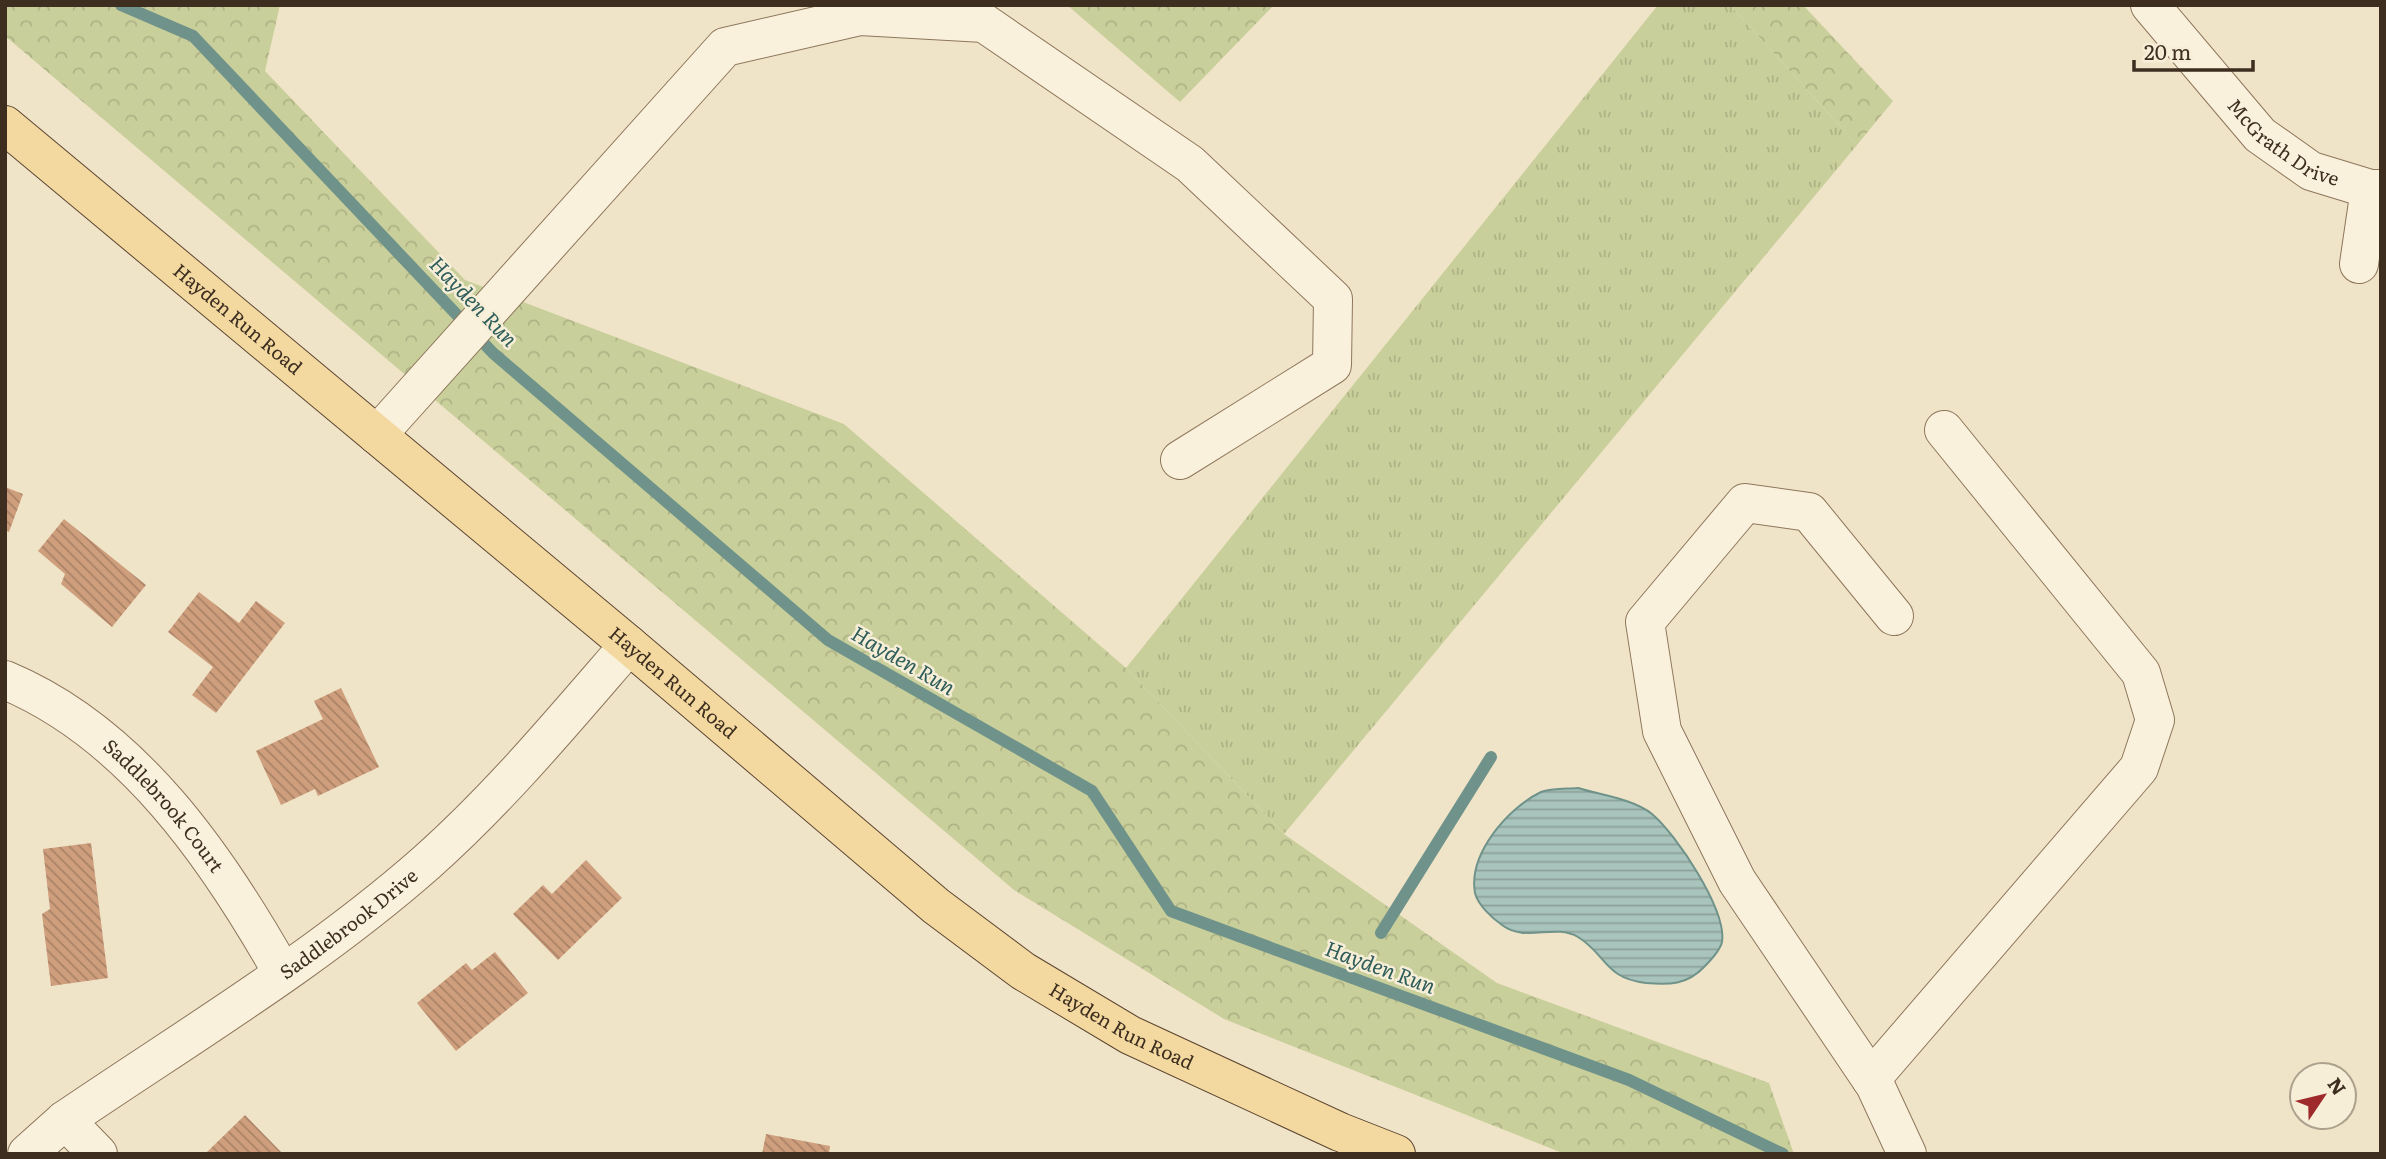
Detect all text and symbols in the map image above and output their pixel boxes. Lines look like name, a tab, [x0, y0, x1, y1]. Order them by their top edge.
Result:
scale bar	[2134, 28, 2253, 72]
text: 20 m	[2144, 35, 2191, 66]
street label: McGrath Drive	[2222, 92, 2343, 192]
water label: Hayden Run	[424, 248, 526, 353]
street label: Hayden Run Road	[168, 256, 309, 381]
water label: Hayden Run	[847, 617, 962, 701]
street label: Hayden Run Road	[603, 619, 744, 745]
street label: Saddlebrook Court	[98, 731, 231, 878]
street label: Saddlebrook Drive	[273, 861, 423, 985]
water label: Hayden Run	[1321, 931, 1441, 1000]
street label: Hayden Run Road	[1044, 975, 1199, 1076]
north arrow	[2288, 1061, 2358, 1131]
text: N	[2322, 1071, 2354, 1100]

